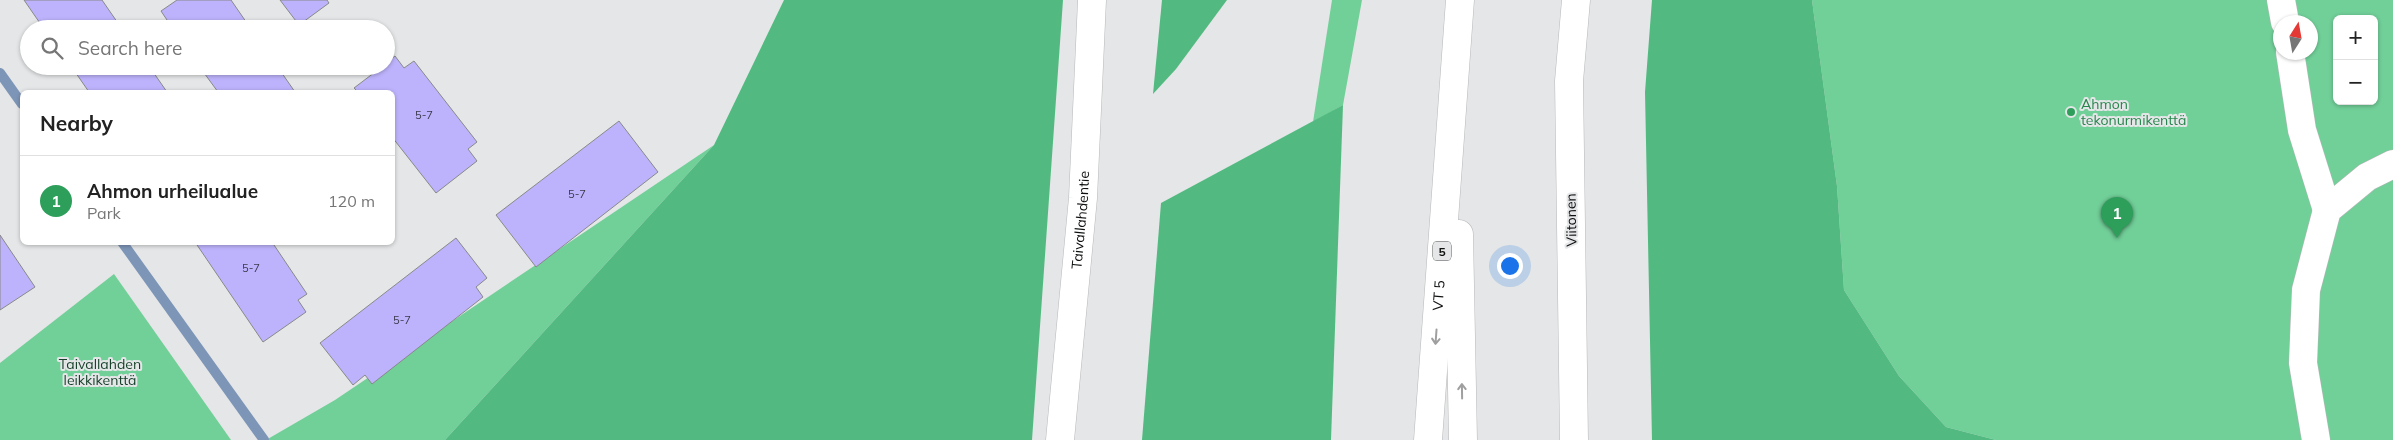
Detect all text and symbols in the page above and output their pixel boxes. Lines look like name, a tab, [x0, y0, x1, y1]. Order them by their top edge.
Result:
north arrow	[2273, 15, 2318, 60]
map controls	[2333, 15, 2378, 105]
button: +	[2333, 15, 2378, 60]
search box	[20, 20, 395, 75]
icon: search	[38, 34, 66, 62]
text: Search here	[78, 36, 182, 60]
button: −	[2333, 60, 2378, 105]
place label: Ahmon tekonurmikenttä	[2081, 95, 2186, 129]
marker: Ahmon tekonurmikenttä	[2065, 106, 2077, 118]
house number: 5-7	[415, 108, 433, 122]
text: Nearby	[40, 110, 113, 136]
street label: Taivallahdentie	[1067, 171, 1093, 270]
text: Ahmon urheilualue	[87, 179, 258, 203]
house number: 5-7	[568, 187, 586, 201]
text: 1	[51, 191, 61, 211]
text: 120 m	[328, 191, 375, 211]
street label: Viitonen	[1562, 193, 1580, 247]
pin: 1	[2101, 197, 2133, 238]
text: Park	[87, 203, 121, 223]
road number: 5	[1433, 242, 1451, 260]
your location	[1497, 253, 1523, 279]
house number: 5-7	[242, 261, 260, 275]
street label: VT 5	[1428, 280, 1449, 311]
house number: 5-7	[393, 313, 411, 327]
one-way arrow	[1431, 329, 1440, 345]
park label: Taivallahden leikkikenttä	[59, 355, 141, 389]
one-way arrow	[1457, 384, 1467, 400]

